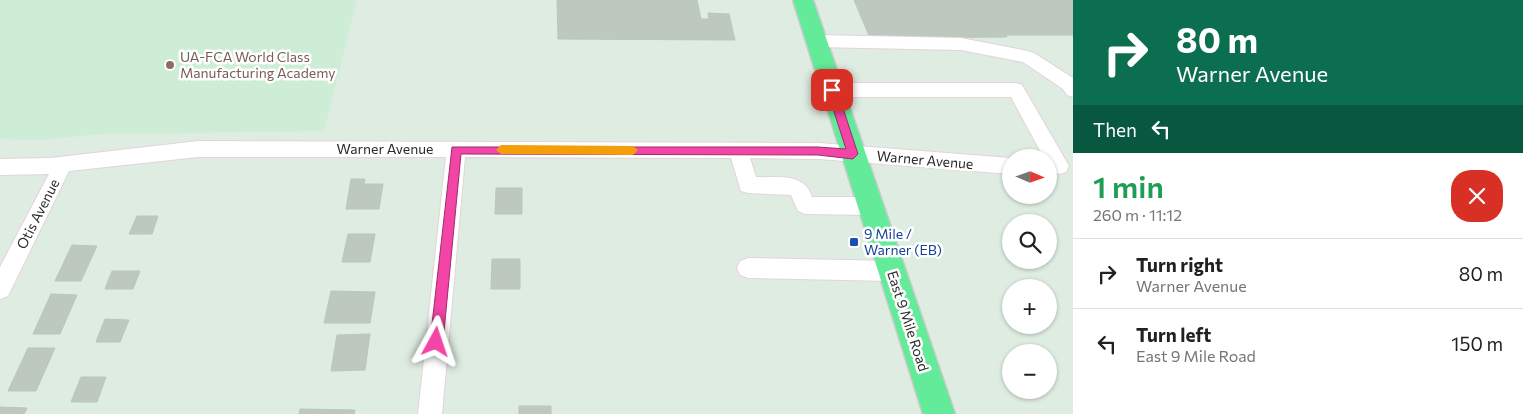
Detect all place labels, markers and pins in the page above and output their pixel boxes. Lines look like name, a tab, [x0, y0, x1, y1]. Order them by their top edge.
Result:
place label: UA-FCA World Class Manufacturing Academy	[180, 48, 335, 81]
marker: UA-FCA World Class Manufacturing Academy	[164, 59, 176, 71]
pin	[811, 69, 853, 111]
place label: 9 Mile / Warner (EB)	[864, 225, 942, 258]
marker: 9 Mile / Warner (EB)	[848, 236, 860, 248]

